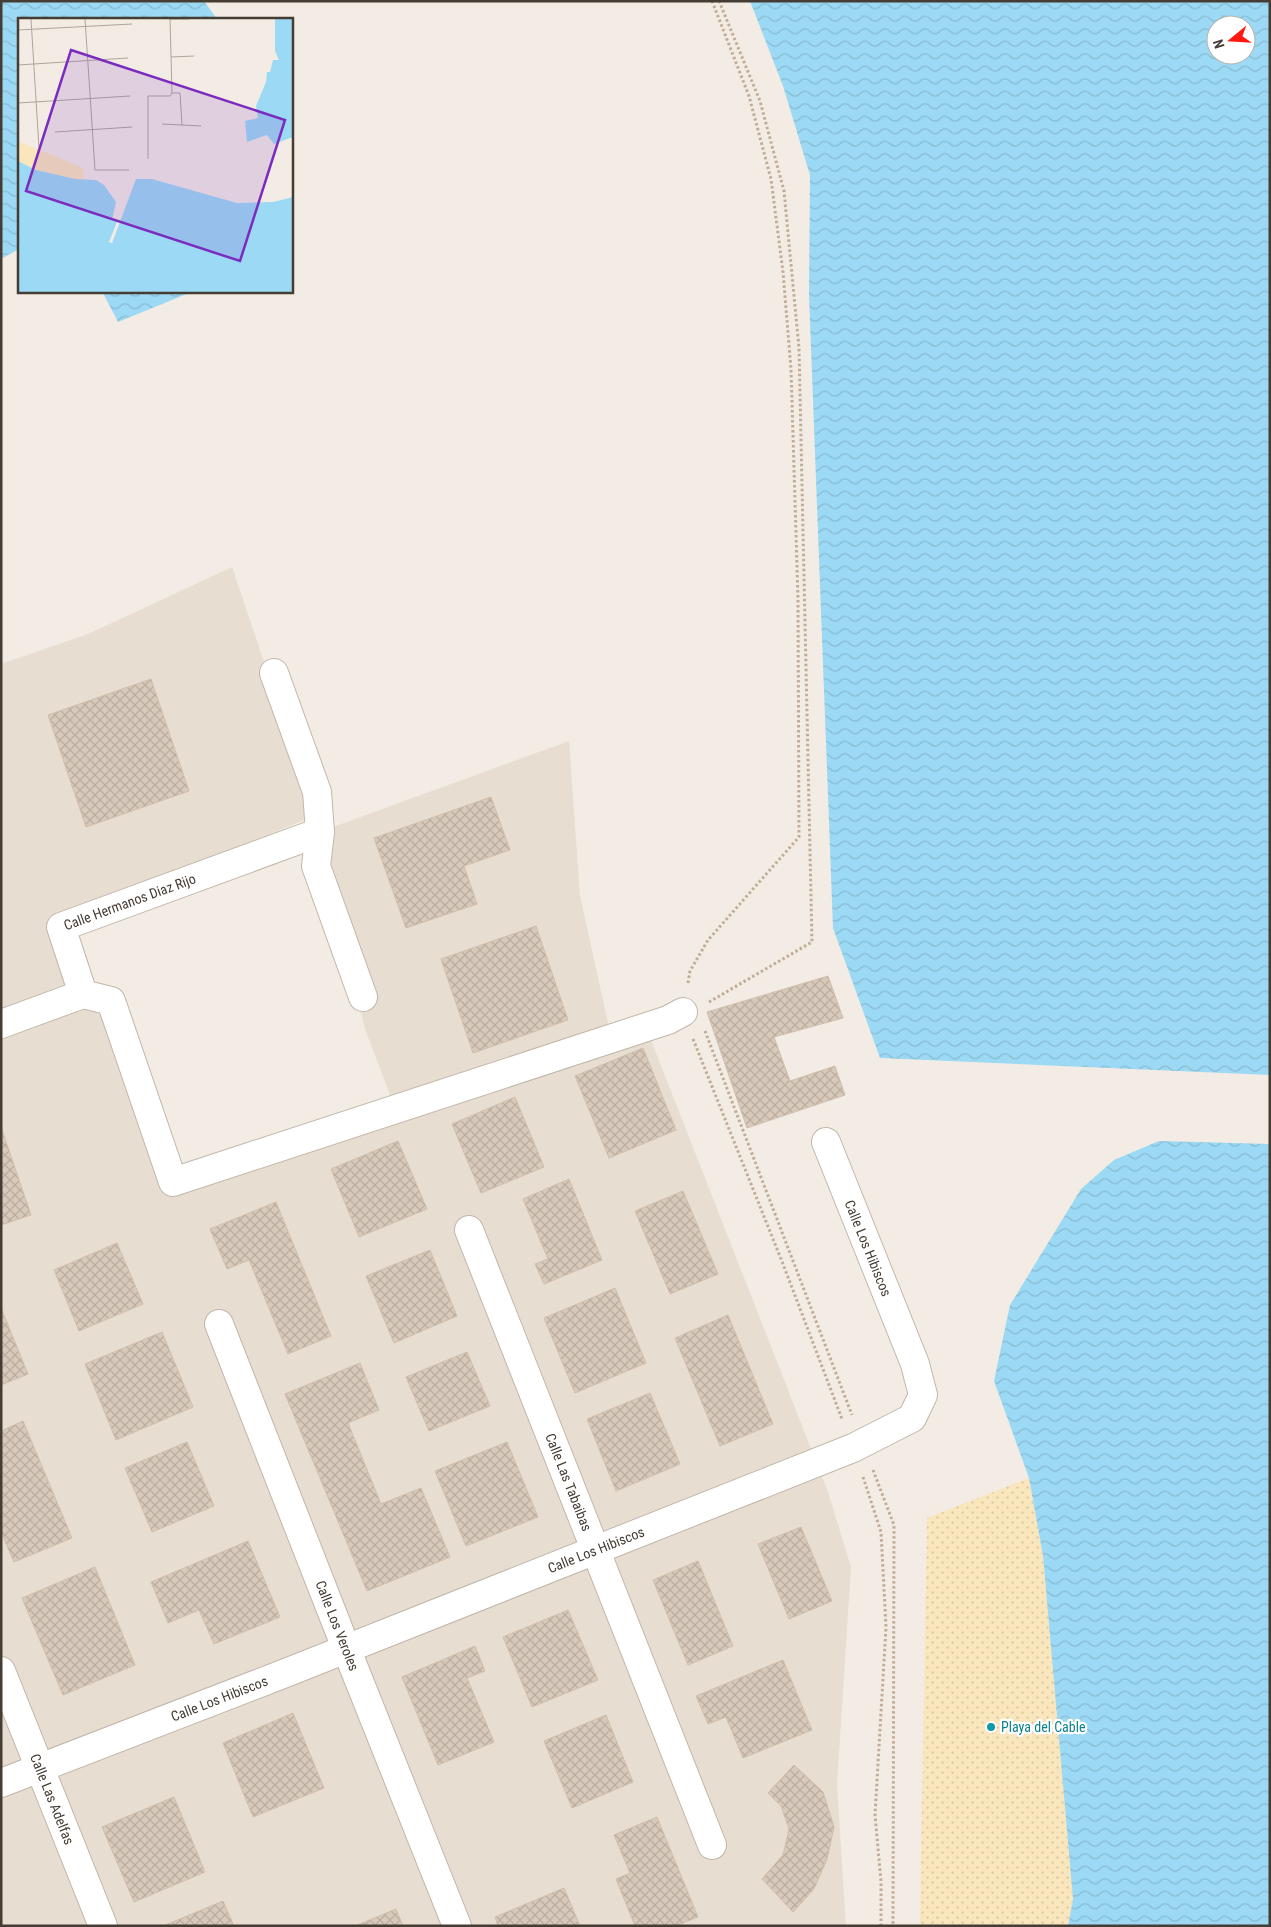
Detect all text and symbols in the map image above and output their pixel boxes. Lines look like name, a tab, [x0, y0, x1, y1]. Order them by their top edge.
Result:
north arrow	[1206, 15, 1256, 65]
inset map	[18, 18, 292, 292]
text: N	[1210, 37, 1228, 51]
street label: Calle Hermanos Diaz Rijo	[62, 870, 198, 933]
street label: Calle Los Hibiscos	[841, 1198, 895, 1298]
street label: Calle Las Tabaibas	[542, 1431, 595, 1533]
street label: Calle Los Hibiscos	[545, 1524, 647, 1576]
street label: Calle Los Veroles	[312, 1578, 362, 1673]
street label: Calle Los Hibiscos	[169, 1673, 270, 1725]
place label: Playa del Cable	[1001, 1719, 1086, 1735]
marker: Playa del Cable	[985, 1721, 997, 1733]
street label: Calle Las Adelfas	[27, 1751, 78, 1847]

